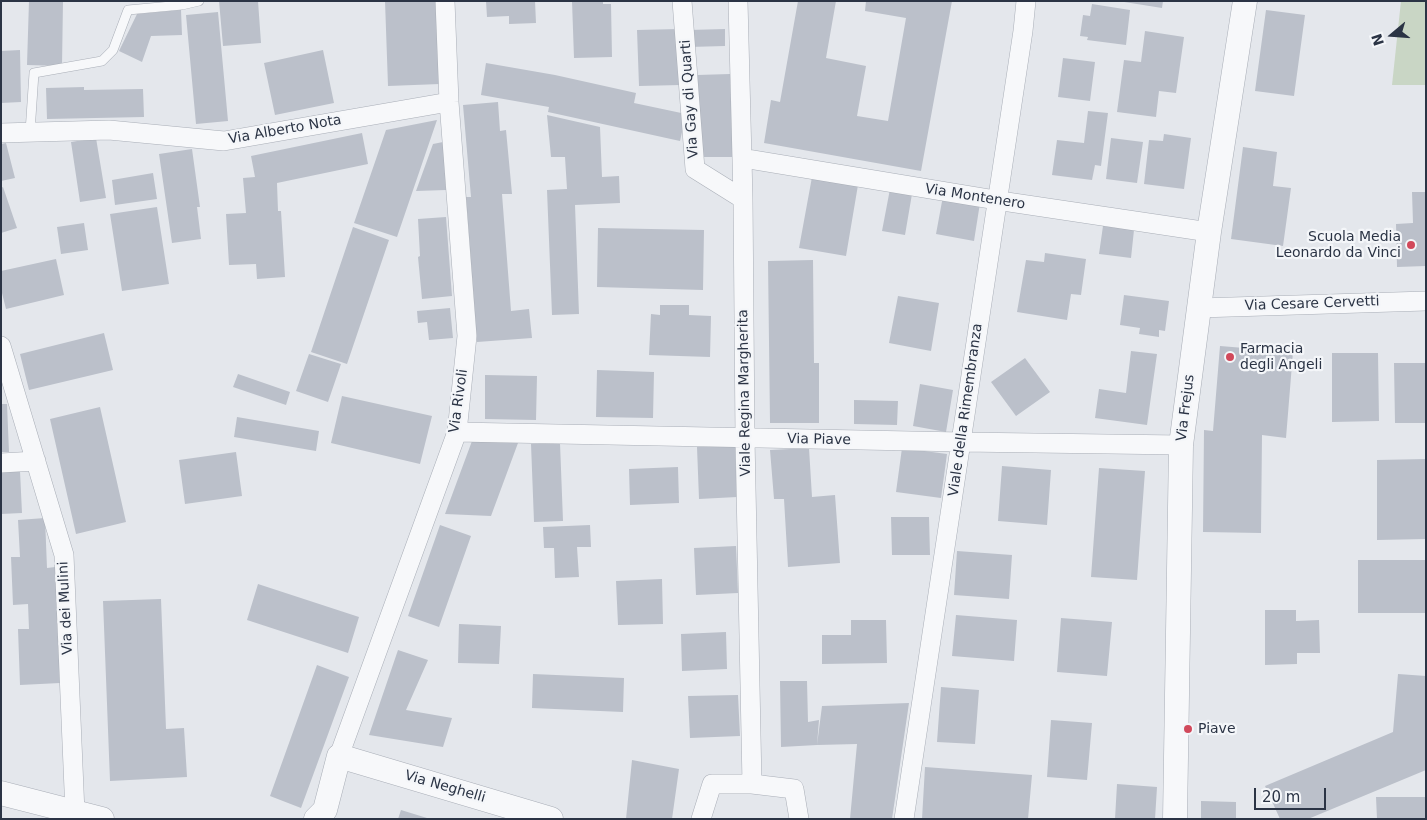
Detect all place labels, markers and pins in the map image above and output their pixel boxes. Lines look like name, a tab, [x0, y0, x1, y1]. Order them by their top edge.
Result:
place label: Scuola Media Leonardo da Vinci	[1276, 229, 1401, 262]
marker: Scuola Media Leonardo da Vinci	[1405, 239, 1417, 251]
place label: Farmacia degli Angeli	[1240, 341, 1322, 374]
marker: Farmacia degli Angeli	[1224, 351, 1236, 363]
place label: Piave	[1198, 721, 1236, 737]
marker: Piave	[1182, 723, 1194, 735]

